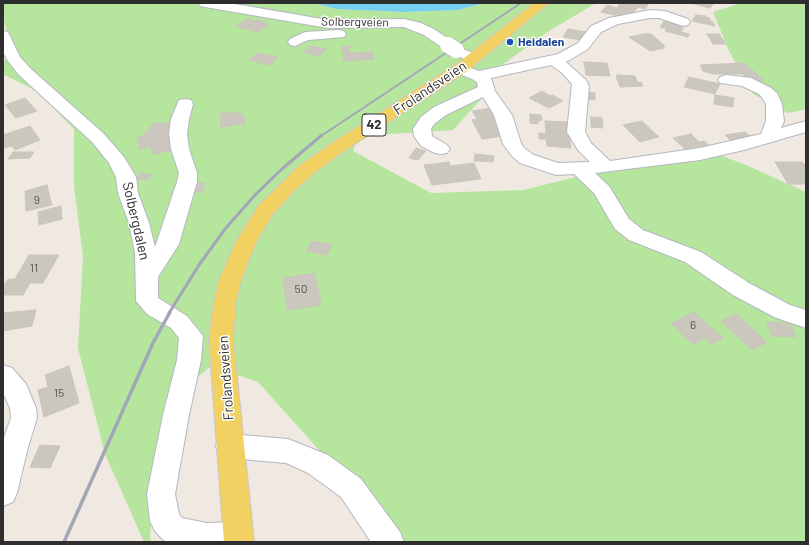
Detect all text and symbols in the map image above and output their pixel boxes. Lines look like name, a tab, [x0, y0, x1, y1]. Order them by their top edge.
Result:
street label: Solbergveien	[321, 14, 389, 30]
place label: Heidalen	[518, 35, 564, 49]
marker: Heidalen	[505, 37, 515, 47]
street label: Frolandsveien	[390, 57, 470, 119]
road number: 42	[362, 114, 386, 136]
street label: Solbergdalen	[119, 180, 153, 262]
house number: 9	[34, 193, 40, 207]
house number: 11	[30, 261, 38, 275]
house number: 50	[295, 282, 307, 296]
house number: 6	[690, 318, 696, 332]
street label: Frolandsveien	[215, 335, 237, 421]
house number: 15	[54, 386, 64, 400]

